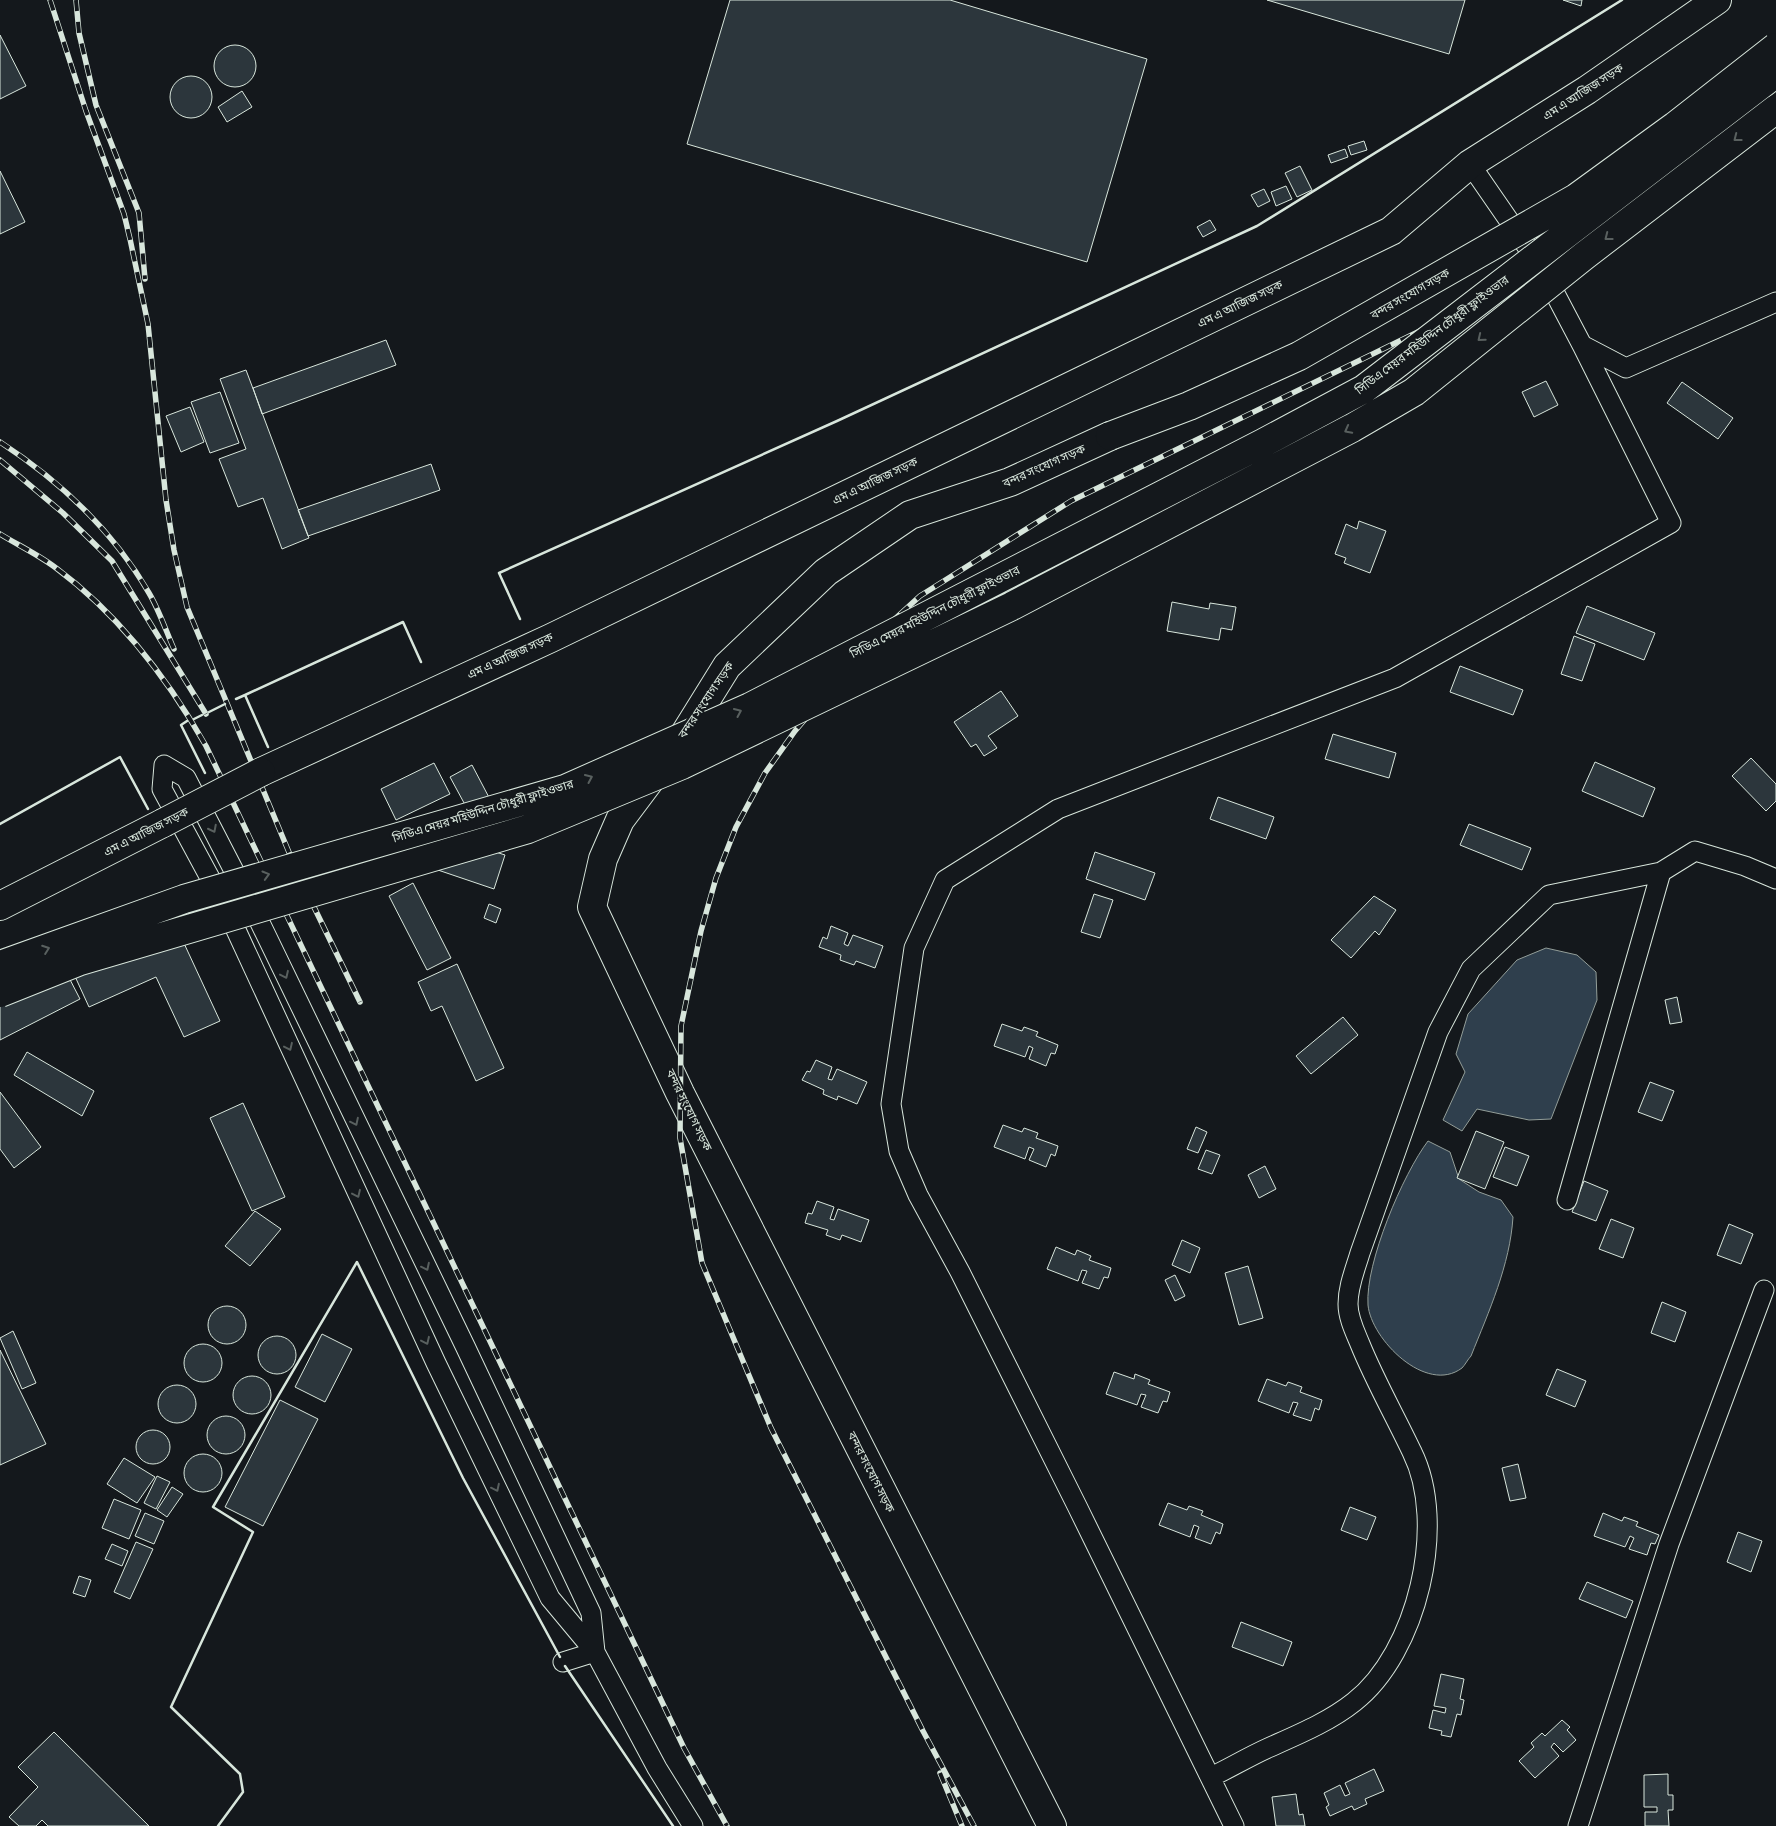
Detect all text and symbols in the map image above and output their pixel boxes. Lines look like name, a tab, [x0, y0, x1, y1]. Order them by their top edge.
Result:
street label: এম এ আজিজ সড়ক	[1540, 60, 1626, 123]
one-way arrow	[1734, 133, 1743, 141]
one-way arrow	[1605, 232, 1614, 241]
street label: বন্দর সংযোগ সড়ক	[1367, 266, 1452, 323]
street label: সিডিএ মেয়র মহিউদ্দিন চৌধুরী ফ্লাইওভার	[1351, 271, 1513, 399]
street label: এম এ আজিজ সড়ক	[1195, 276, 1285, 331]
one-way arrow	[1478, 333, 1487, 341]
one-way arrow	[1344, 424, 1353, 434]
street label: বন্দর সংযোগ সড়ক	[1000, 441, 1088, 491]
street label: এম এ আজিজ সড়ক	[830, 453, 920, 508]
street label: সিডিএ মেয়র মহিউদ্দিন চৌধুরী ফ্লাইওভার	[846, 562, 1023, 662]
street label: এম এ আজিজ সড়ক	[464, 629, 556, 682]
street label: বন্দর সংযোগ সড়ক	[675, 659, 737, 742]
one-way arrow	[733, 708, 742, 719]
one-way arrow	[584, 774, 593, 784]
street label: সিডিএ মেয়র মহিউদ্দিন চৌধুরী ফ্লাইওভার	[390, 776, 576, 846]
street label: এম এ আজিজ সড়ক	[101, 804, 191, 859]
one-way arrow	[207, 824, 217, 833]
one-way arrow	[262, 870, 271, 881]
one-way arrow	[41, 945, 50, 955]
one-way arrow	[279, 970, 289, 979]
one-way arrow	[282, 1041, 292, 1050]
street label: বন্দর সংযোগ সড়ক	[663, 1066, 715, 1153]
one-way arrow	[348, 1116, 358, 1125]
one-way arrow	[351, 1189, 361, 1198]
one-way arrow	[420, 1262, 430, 1271]
one-way arrow	[420, 1336, 430, 1345]
street label: বন্দর সংযোগ সড়ক	[844, 1428, 898, 1515]
one-way arrow	[490, 1482, 500, 1491]

